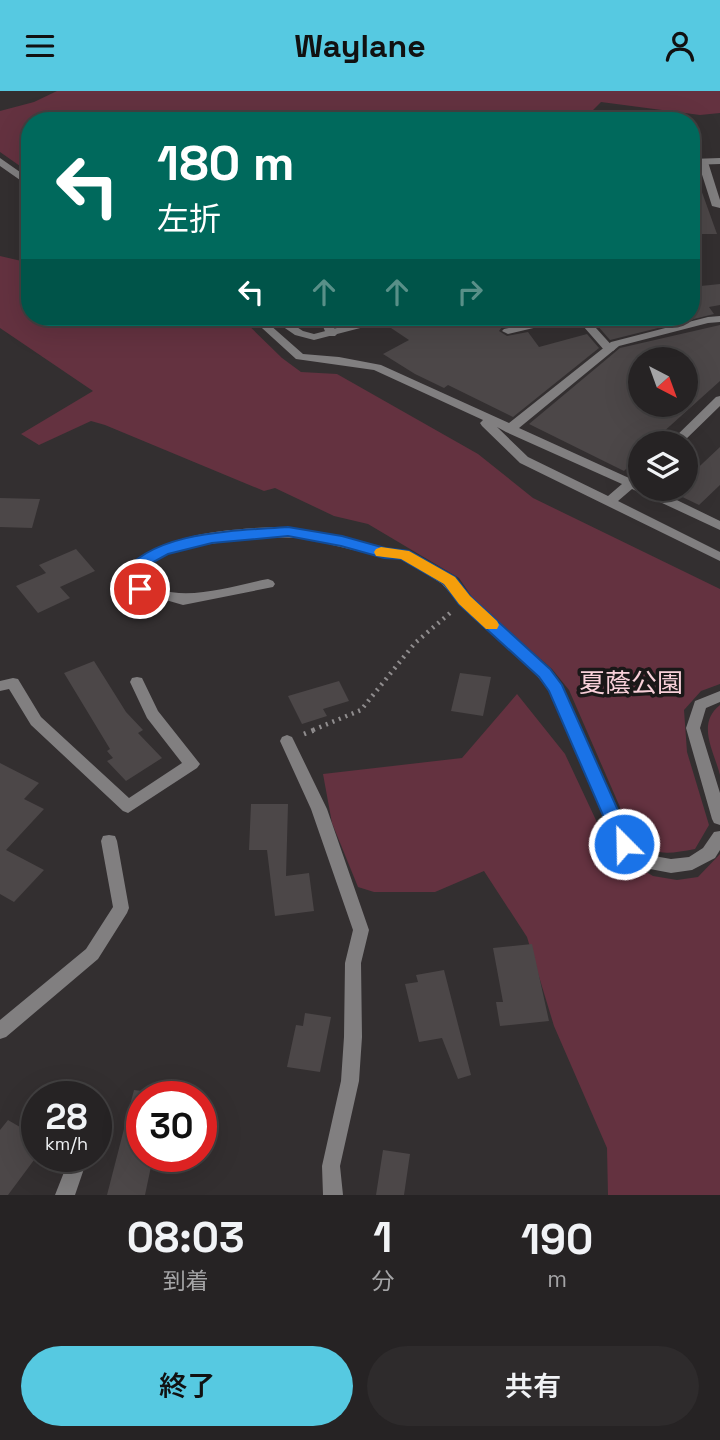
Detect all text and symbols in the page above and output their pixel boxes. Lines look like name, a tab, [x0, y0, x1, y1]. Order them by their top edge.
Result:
text: Waylane	[294, 26, 426, 66]
icon: menu	[21, 27, 59, 65]
icon: person	[661, 27, 699, 65]
text: 180 m	[157, 132, 295, 194]
icon: left	[42, 140, 133, 231]
text: 左折	[157, 199, 221, 239]
icon: left	[232, 273, 270, 311]
icon: ahead	[305, 273, 343, 311]
icon: ahead	[378, 273, 416, 311]
icon: right	[451, 273, 489, 311]
north arrow	[628, 347, 698, 417]
map controls	[628, 347, 698, 501]
button: layers	[628, 431, 698, 501]
pin	[110, 559, 170, 619]
icon: arrive	[121, 570, 159, 608]
park label: 夏蔭公園	[579, 666, 683, 700]
position arrow	[587, 807, 661, 881]
speed limit sign: 30	[126, 1081, 217, 1172]
text: 28	[46, 1095, 87, 1139]
text: km/h	[45, 1132, 88, 1155]
text: 08:03	[127, 1211, 244, 1264]
text: 1	[373, 1211, 392, 1264]
text: 190	[521, 1213, 593, 1266]
text: m	[547, 1264, 567, 1294]
text: 到着	[163, 1266, 209, 1296]
text: 分	[371, 1266, 394, 1296]
button: 終了	[21, 1346, 353, 1426]
button: 共有	[367, 1346, 699, 1426]

